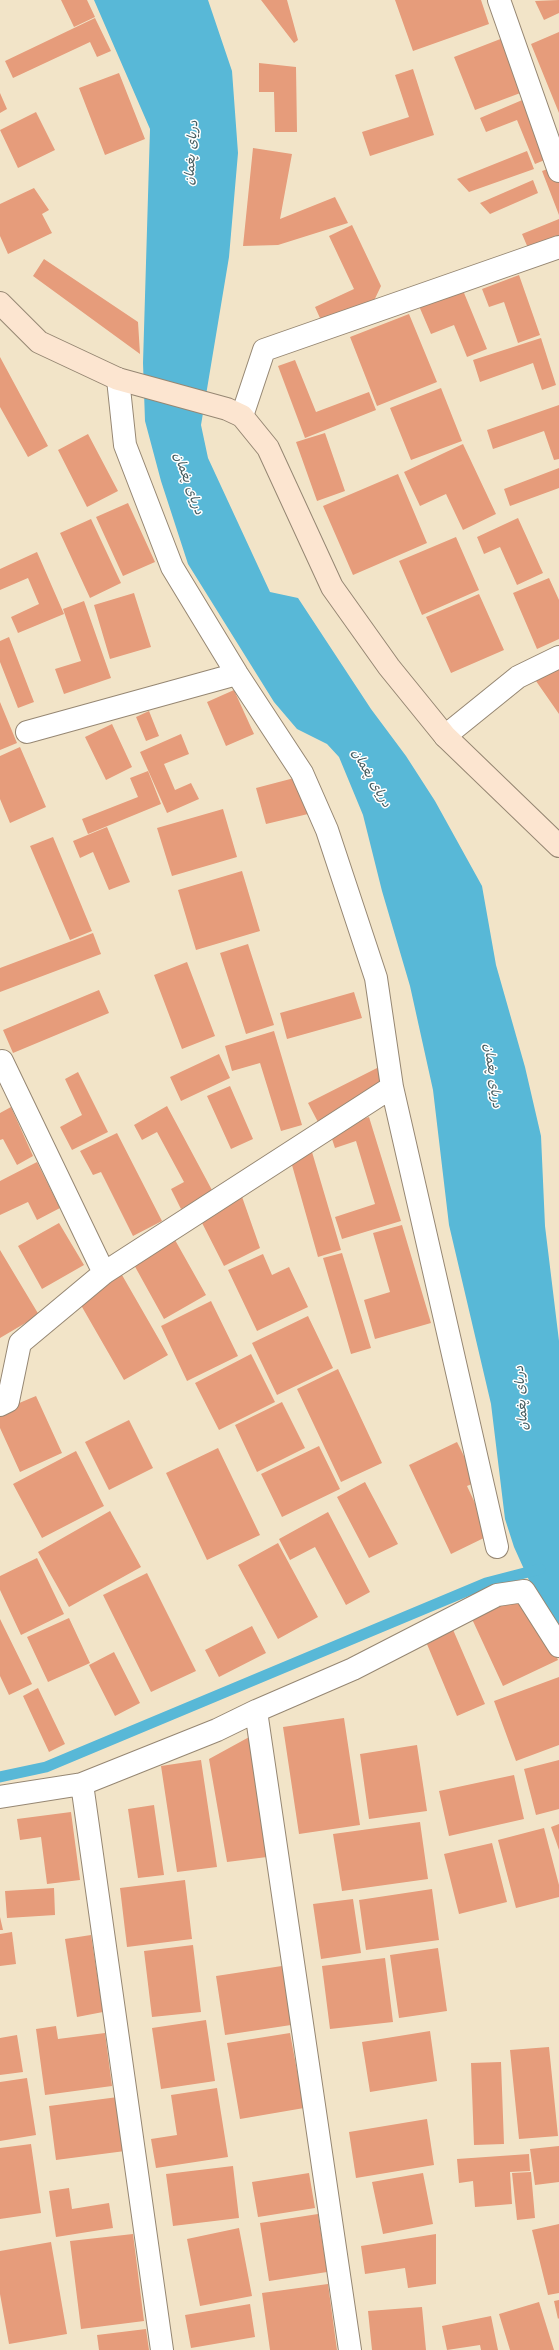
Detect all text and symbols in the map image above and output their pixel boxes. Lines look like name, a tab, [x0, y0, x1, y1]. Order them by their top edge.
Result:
water label: دریای پغمان	[183, 120, 203, 186]
water label: دریای پغمان	[169, 451, 205, 517]
water label: دریای پغمان	[347, 747, 393, 811]
water label: دریای پغمان	[479, 1043, 503, 1109]
water label: دریای پغمان	[513, 1365, 533, 1431]

